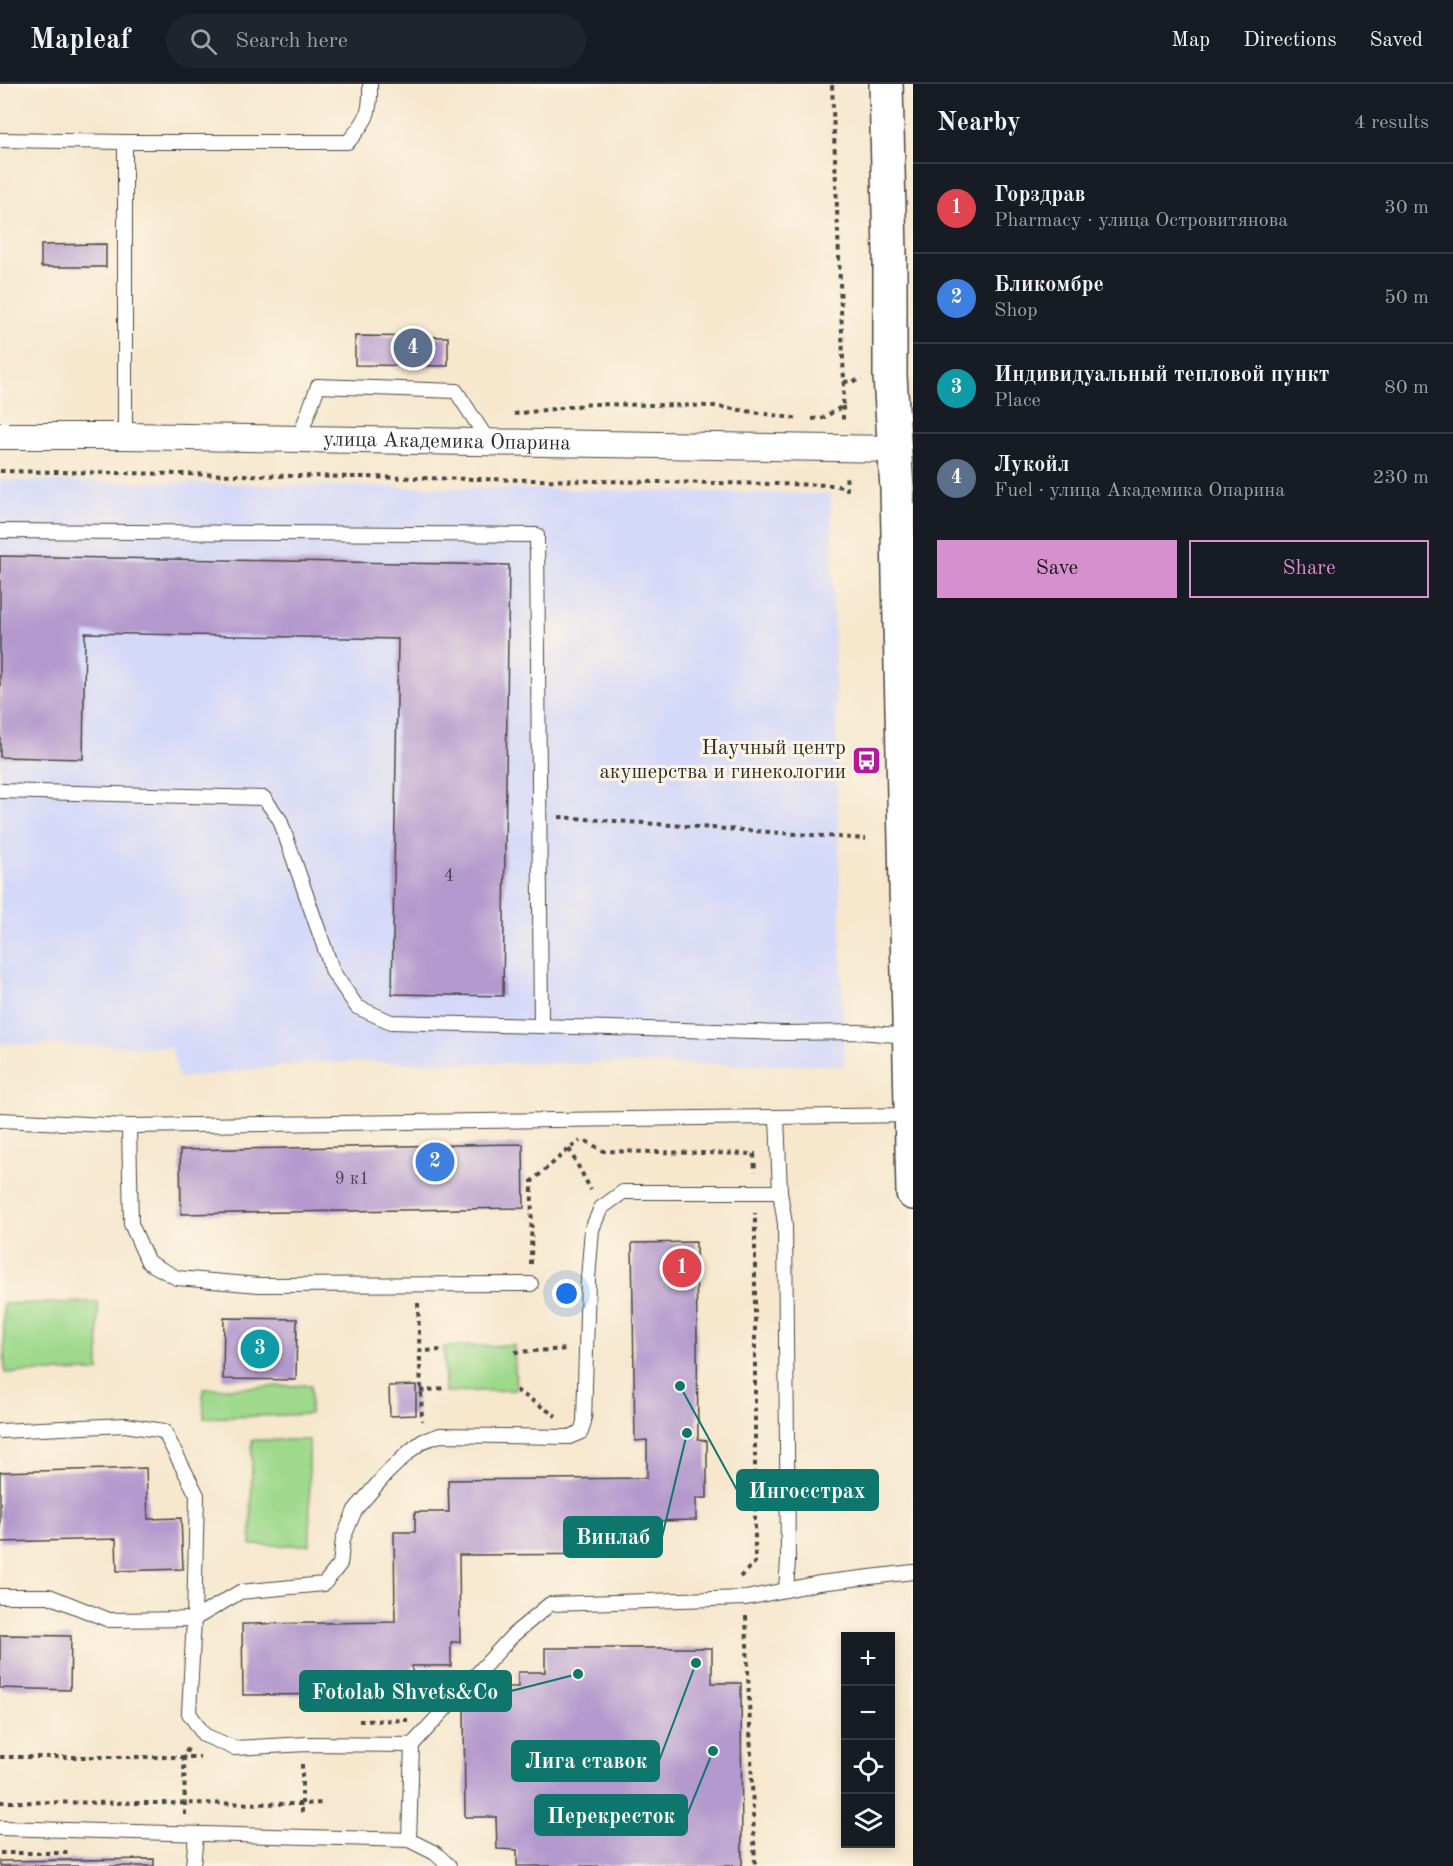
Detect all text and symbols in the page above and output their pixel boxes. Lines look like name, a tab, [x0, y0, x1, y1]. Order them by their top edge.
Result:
search box	[166, 14, 586, 68]
icon: search	[187, 25, 220, 58]
text: Mapleaf	[30, 27, 130, 55]
text: Search here	[235, 30, 348, 52]
text: Map	[1171, 30, 1210, 51]
text: Directions	[1243, 30, 1337, 51]
text: Saved	[1370, 30, 1423, 51]
text: Nearby	[937, 110, 1021, 136]
text: 4 results	[1354, 113, 1429, 133]
text: Горздрав	[994, 184, 1085, 206]
text: 1	[951, 198, 962, 218]
text: 30 m	[1384, 198, 1429, 218]
text: Pharmacy · улица Островитянова	[994, 211, 1288, 231]
text: Бликомбре	[994, 274, 1104, 296]
text: 2	[951, 288, 962, 308]
text: 50 m	[1384, 288, 1429, 308]
text: Shop	[994, 301, 1038, 321]
pin: 4	[394, 326, 432, 370]
text: Индивидуальный тепловой пункт	[994, 364, 1330, 386]
text: 3	[951, 378, 962, 398]
text: 80 m	[1384, 378, 1429, 398]
text: Place	[994, 391, 1041, 411]
street label: улица Академика Опарина	[323, 429, 571, 454]
text: Лукойл	[994, 454, 1069, 476]
text: 4	[951, 468, 962, 488]
text: 230 m	[1373, 468, 1429, 488]
text: Fuel · улица Академика Опарина	[994, 481, 1285, 501]
button: Save	[937, 540, 1177, 598]
button: Share	[1189, 540, 1429, 598]
place label: Научный центр акушерства и гинекологии	[600, 738, 846, 783]
bus stop icon: Научный центр акушерства и гинекологии	[851, 744, 883, 776]
house number: 4	[444, 867, 454, 885]
pin: 2	[416, 1140, 454, 1184]
house number: 9 к1	[335, 1170, 369, 1188]
pin: 1	[662, 1246, 702, 1290]
your location	[552, 1279, 581, 1308]
pin: 3	[240, 1326, 280, 1372]
callout: Ингосстрах	[737, 1470, 878, 1510]
text: Ингосстрах	[749, 1481, 865, 1503]
callout: Винлаб	[564, 1517, 662, 1557]
text: Винлаб	[576, 1527, 650, 1549]
map controls	[841, 1632, 895, 1848]
button: +	[841, 1632, 895, 1686]
callout: Fotolab Shvets&Co	[300, 1671, 511, 1711]
text: Fotolab Shvets&Co	[312, 1682, 498, 1704]
button: −	[841, 1686, 895, 1740]
button: locate	[841, 1740, 895, 1794]
callout: Лига ставок	[512, 1741, 659, 1781]
text: Лига ставок	[525, 1751, 648, 1773]
button: layers	[841, 1794, 895, 1848]
callout: Перекресток	[535, 1795, 687, 1835]
text: Перекресток	[547, 1806, 675, 1828]

